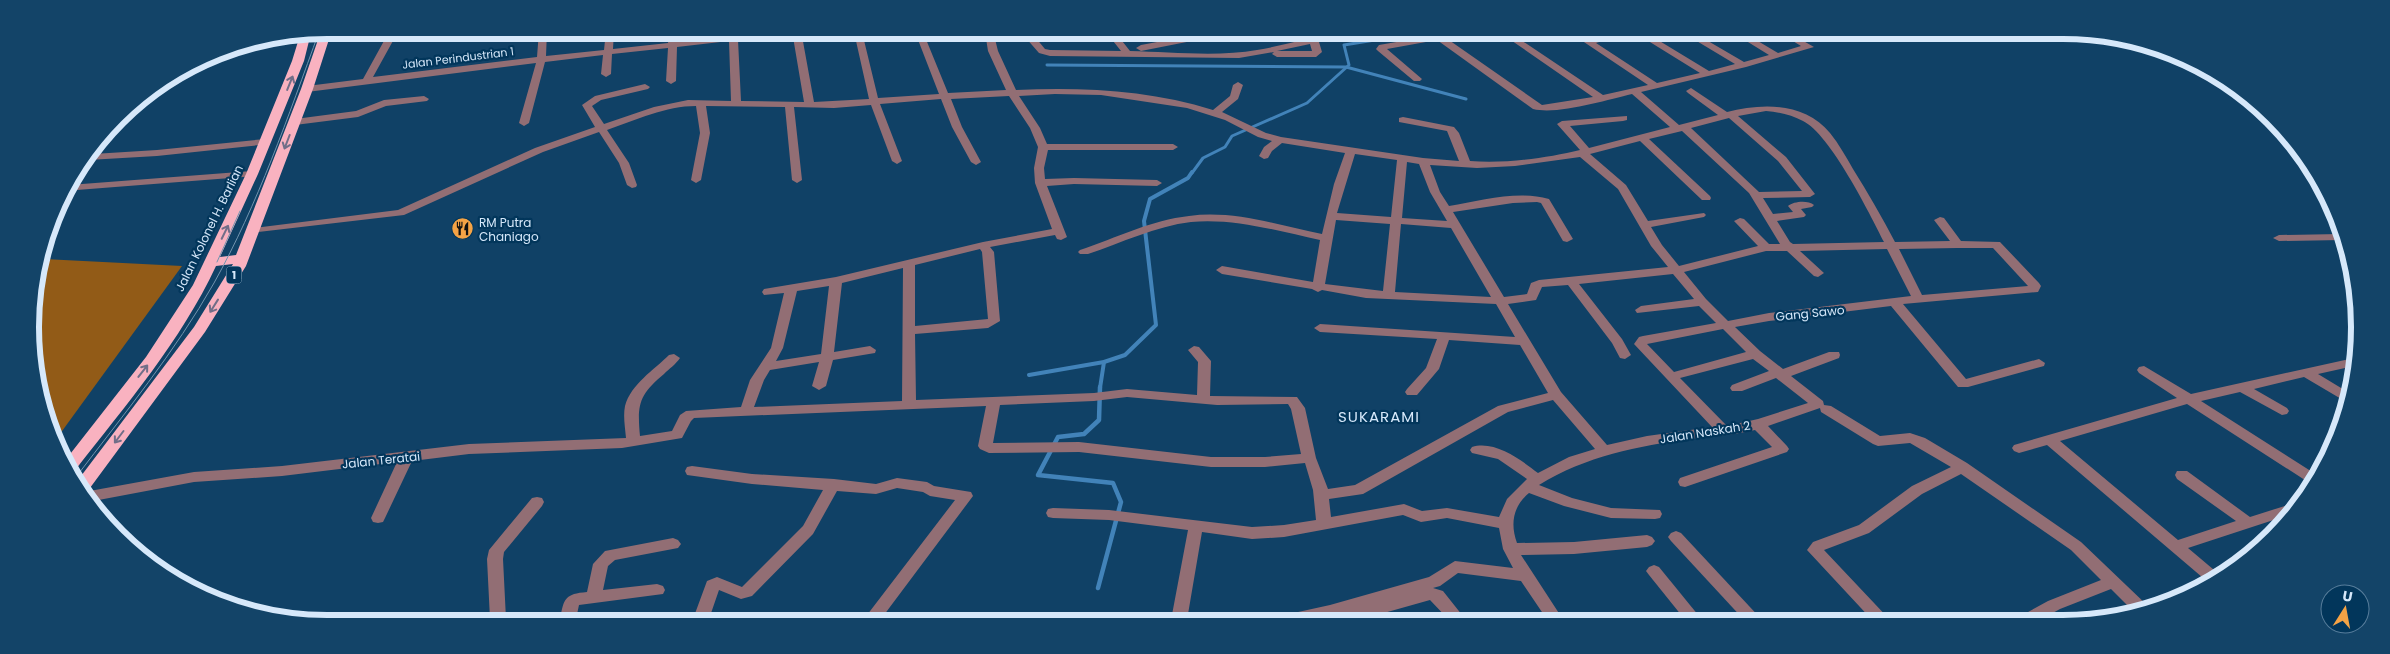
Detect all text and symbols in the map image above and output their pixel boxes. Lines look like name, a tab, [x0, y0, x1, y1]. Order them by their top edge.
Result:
street label: Jalan Perindustrian 1	[401, 43, 515, 73]
one-way arrow	[286, 75, 295, 90]
one-way arrow	[282, 134, 291, 149]
street label: Jalan Kolonel H. Barlian	[171, 162, 247, 294]
place label: RM Putra Chaniago	[479, 214, 539, 245]
restaurant icon: RM Putra Chaniago	[451, 217, 475, 241]
one-way arrow	[220, 224, 230, 239]
road number: 1	[226, 266, 242, 284]
one-way arrow	[209, 298, 219, 312]
street label: Gang Sawo	[1775, 301, 1846, 325]
one-way arrow	[138, 364, 148, 378]
district label: SUKARAMI	[1338, 406, 1420, 427]
street label: Jalan Naskah 2	[1659, 416, 1752, 448]
one-way arrow	[114, 430, 124, 444]
street label: Jalan Teratai	[341, 447, 421, 473]
north arrow	[2320, 584, 2370, 634]
text: U	[2341, 585, 2354, 607]

